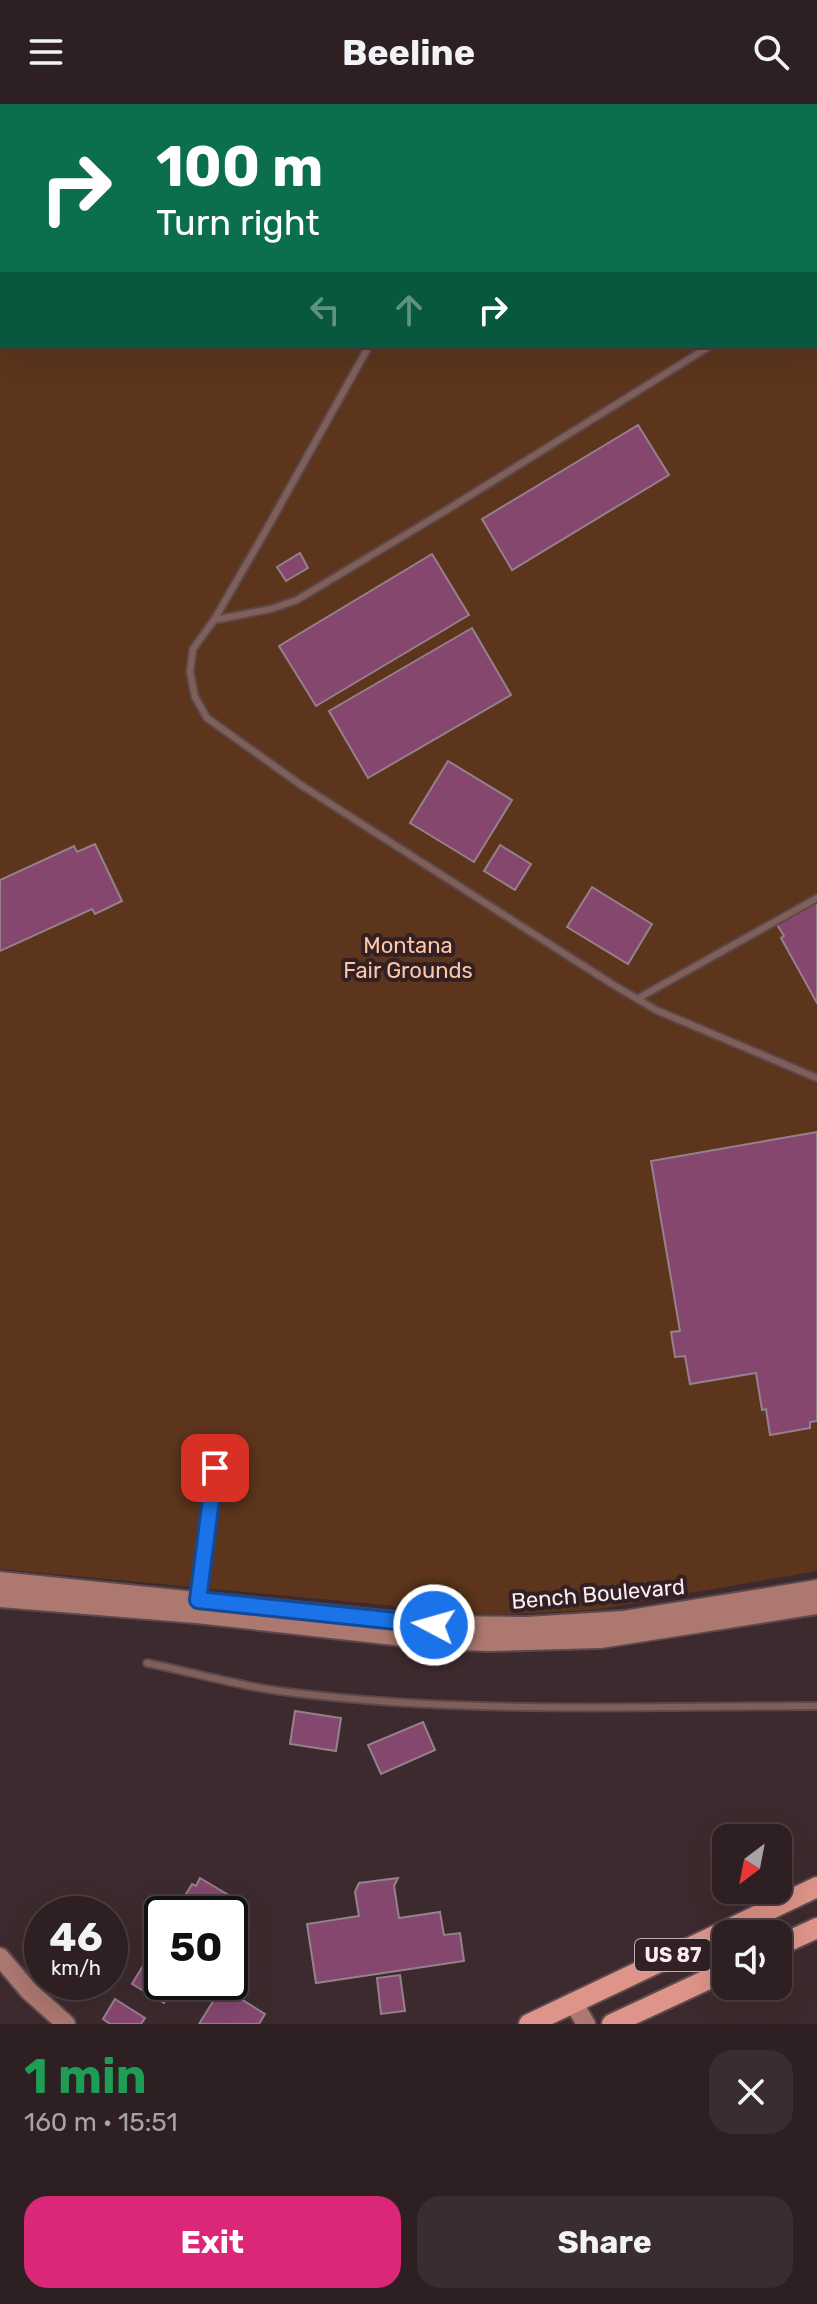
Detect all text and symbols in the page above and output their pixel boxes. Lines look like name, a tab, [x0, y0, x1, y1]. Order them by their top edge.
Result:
icon: menu	[24, 30, 68, 74]
icon: search	[749, 30, 793, 74]
text: Beeline	[342, 31, 475, 74]
text: 100 m	[156, 134, 323, 200]
icon: right	[24, 136, 128, 240]
text: Turn right	[156, 201, 320, 244]
icon: left	[303, 288, 347, 332]
icon: ahead	[387, 288, 431, 332]
icon: right	[471, 288, 515, 332]
park label: Montana Fair Grounds	[343, 932, 473, 984]
pin	[181, 1434, 249, 1502]
icon: arrive	[193, 1446, 237, 1490]
street label: Bench Boulevard	[510, 1573, 686, 1615]
position arrow	[392, 1583, 476, 1667]
north arrow	[712, 1824, 792, 1904]
map controls	[712, 1824, 792, 2000]
speed limit sign: 50	[144, 1896, 248, 2000]
text: 46	[49, 1914, 103, 1961]
button: sound	[712, 1920, 792, 2000]
road number: US 87	[635, 1939, 711, 1971]
text: km/h	[51, 1956, 101, 1980]
text: 1 min	[24, 2048, 147, 2105]
button: close	[709, 2050, 793, 2134]
text: 160 m · 15:51	[24, 2107, 178, 2138]
button: Exit	[24, 2196, 401, 2288]
button: Share	[417, 2196, 793, 2288]

